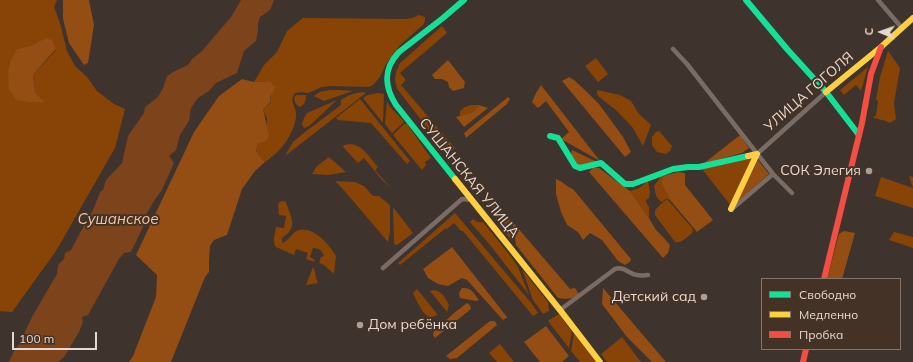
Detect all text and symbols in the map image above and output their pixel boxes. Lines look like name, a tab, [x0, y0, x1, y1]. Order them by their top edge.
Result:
north arrow	[861, 12, 901, 52]
text: С	[862, 28, 876, 36]
street label: УЛИЦА ГОГОЛЯ	[761, 49, 857, 135]
street label: СУШАНСКАЯ УЛИЦА	[416, 115, 522, 241]
place label: СОК Элегия	[780, 163, 861, 179]
marker: СОК Элегия	[864, 166, 874, 176]
water label: Сушанское	[77, 210, 159, 228]
legend	[761, 278, 901, 350]
text: Свободно	[799, 287, 856, 302]
place label: Детский сад	[612, 289, 696, 305]
marker: Детский сад	[699, 292, 709, 302]
text: Медленно	[799, 307, 858, 322]
place label: Дом ребёнка	[368, 317, 457, 333]
marker: Дом ребёнка	[355, 320, 365, 330]
scale bar	[14, 324, 99, 350]
text: Пробка	[799, 327, 843, 342]
text: 100 m	[19, 331, 54, 346]

